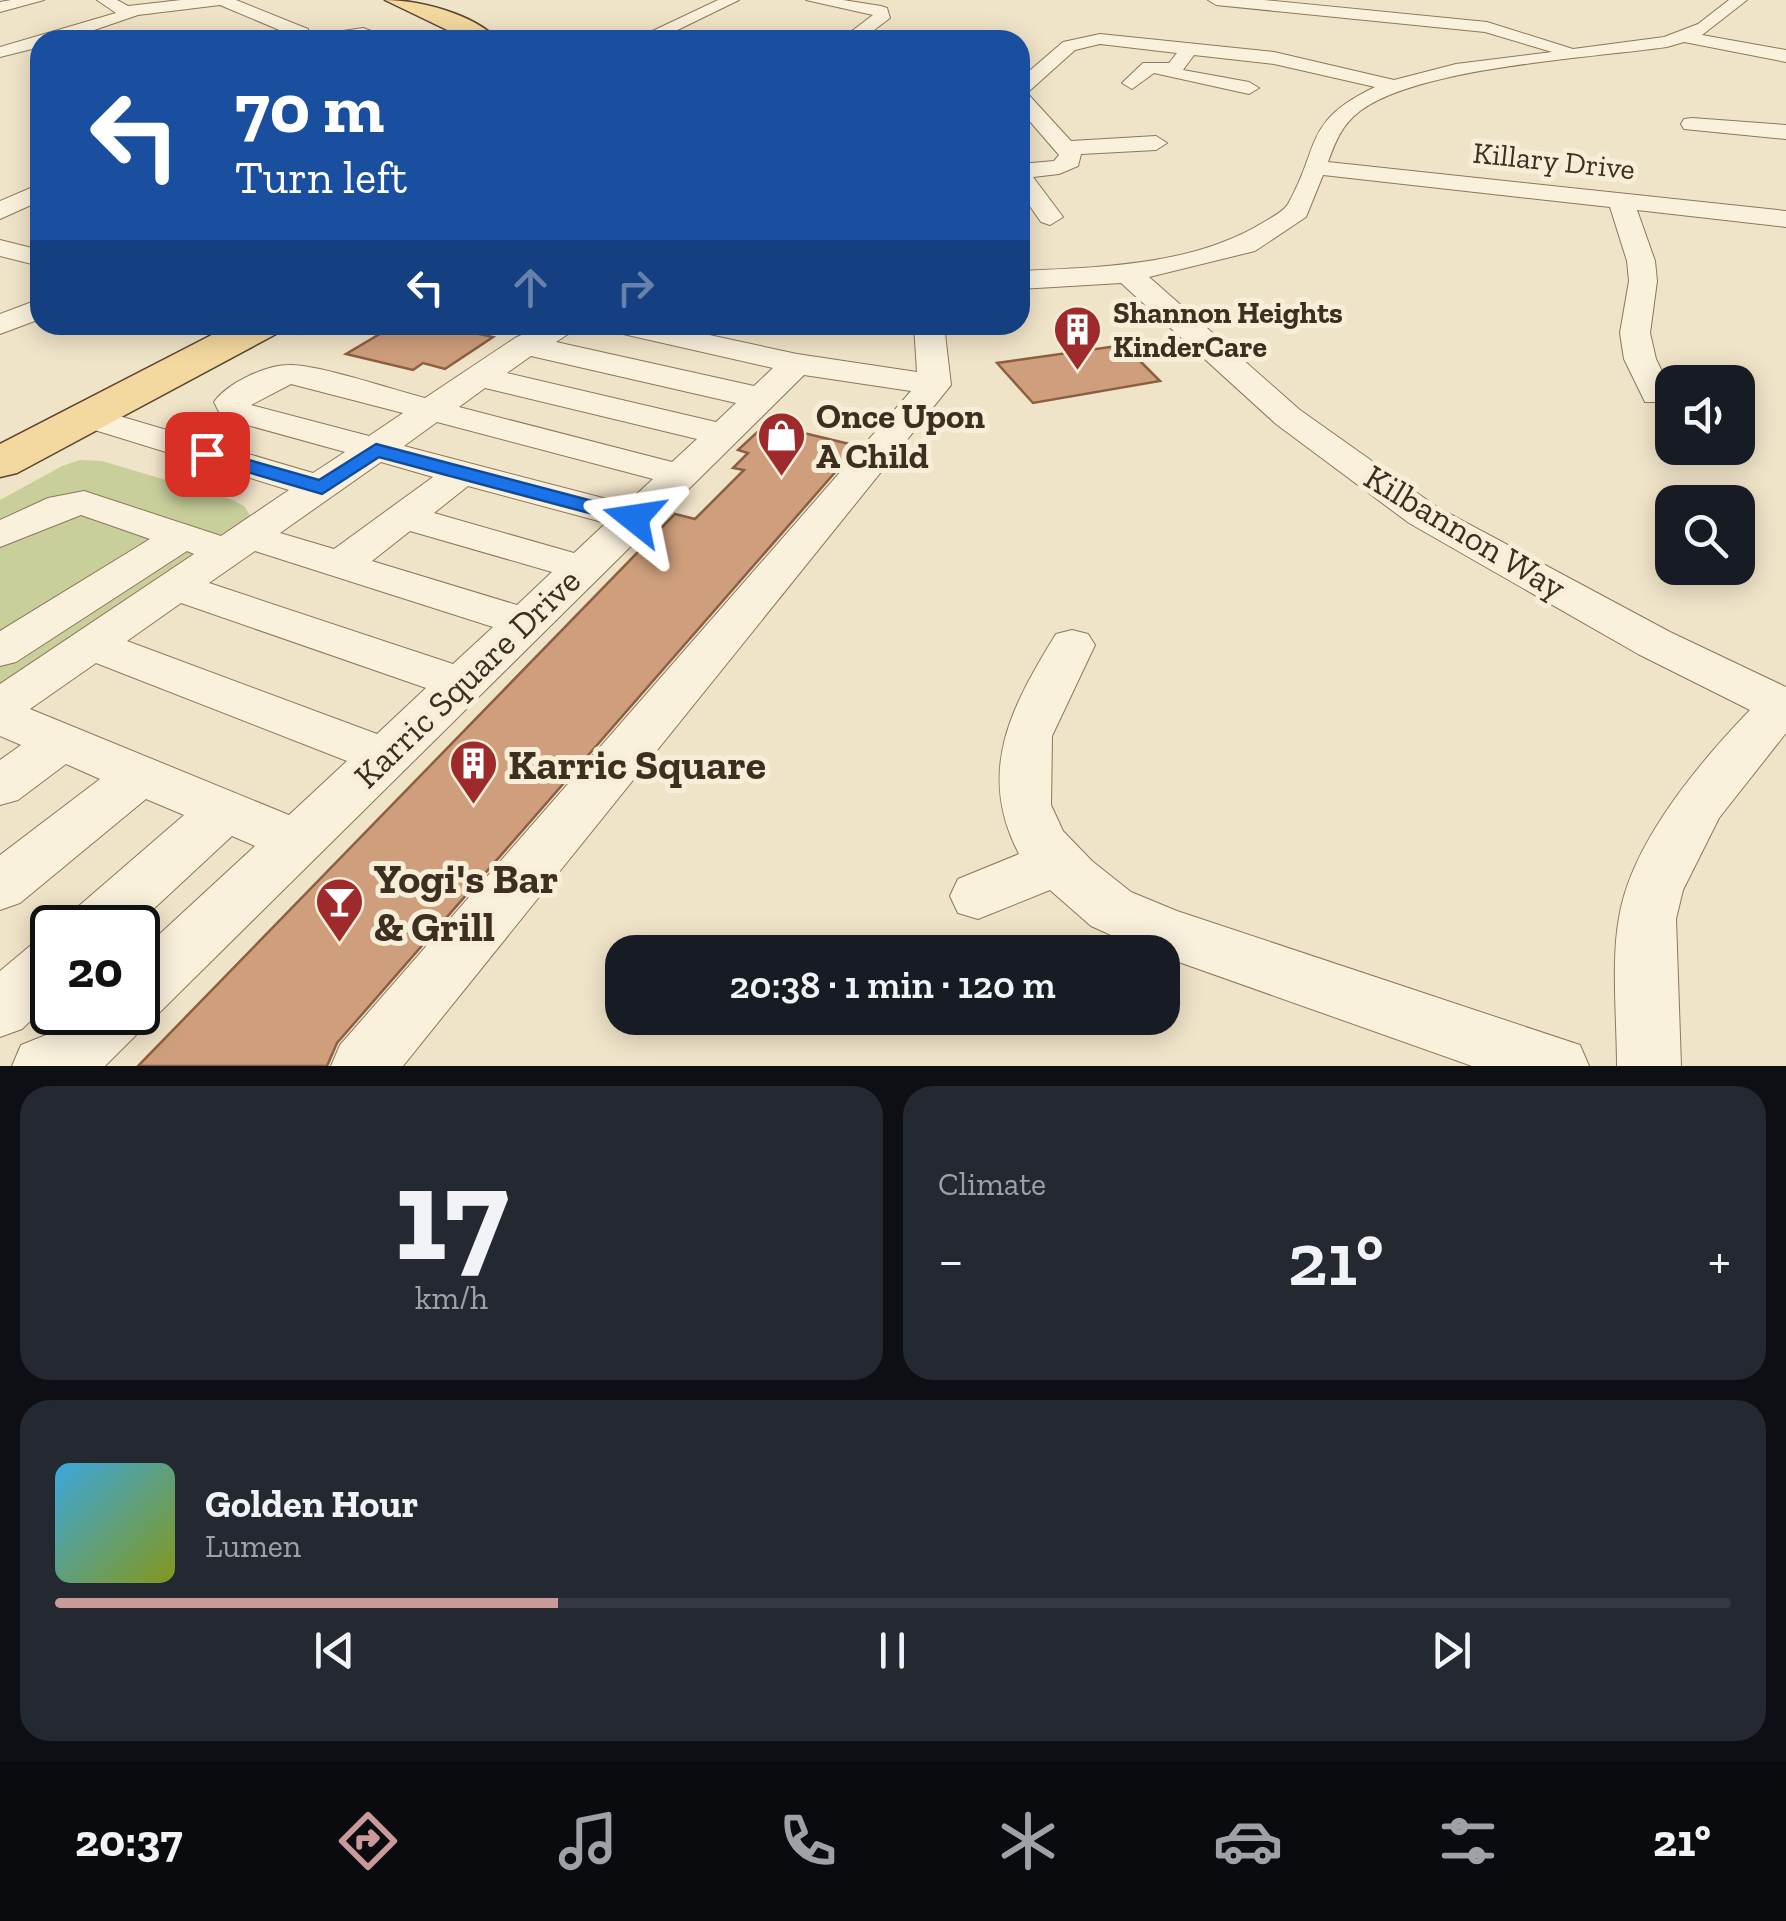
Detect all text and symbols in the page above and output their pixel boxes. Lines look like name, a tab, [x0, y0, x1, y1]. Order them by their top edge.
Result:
text: 70 m	[235, 66, 384, 150]
icon: left	[70, 70, 200, 200]
street label: Killary Drive	[1471, 135, 1637, 187]
text: Turn left	[235, 151, 407, 205]
icon: left	[398, 260, 453, 315]
icon: ahead	[503, 260, 558, 315]
icon: right	[608, 260, 663, 315]
place label: Shannon Heights KinderCare	[1113, 295, 1343, 365]
building icon: Shannon Heights KinderCare	[1052, 304, 1104, 372]
map controls	[1655, 365, 1755, 585]
button: sound	[1655, 365, 1755, 465]
place label: Once Upon A Child	[816, 395, 985, 477]
shop icon: Once Upon A Child	[755, 410, 807, 478]
pin	[165, 412, 250, 497]
icon: arrive	[180, 427, 235, 482]
street label: Kilbannon Way	[1357, 455, 1573, 609]
position arrow	[582, 466, 686, 570]
button: search	[1655, 485, 1755, 585]
street label: Karric Square Drive	[345, 559, 589, 797]
building icon: Karric Square	[447, 738, 499, 806]
place label: Karric Square	[508, 739, 766, 790]
place label: Yogi's Bar & Grill	[374, 853, 558, 952]
bar icon: Yogi's Bar & Grill	[313, 876, 365, 944]
speed limit sign: 20	[30, 905, 160, 1035]
text: 20:38 · 1 min · 120 m	[729, 962, 1056, 1008]
text: 17	[394, 1136, 509, 1292]
text: Climate	[938, 1165, 1046, 1203]
text: 21°	[1288, 1214, 1384, 1304]
text: −	[938, 1227, 964, 1293]
text: +	[1708, 1227, 1731, 1293]
text: km/h	[415, 1279, 488, 1317]
text: Golden Hour	[205, 1481, 418, 1527]
text: Lumen	[205, 1527, 301, 1565]
icon: previous	[307, 1623, 362, 1678]
icon: pause	[865, 1623, 920, 1678]
icon: next	[1424, 1623, 1479, 1678]
icon: directions	[333, 1806, 403, 1876]
icon: music	[553, 1806, 623, 1876]
icon: phone	[773, 1806, 843, 1876]
icon: climate	[993, 1806, 1063, 1876]
icon: car	[1213, 1806, 1283, 1876]
icon: filters	[1433, 1806, 1503, 1876]
text: 20:37	[75, 1814, 183, 1868]
text: 21°	[1653, 1814, 1711, 1868]

